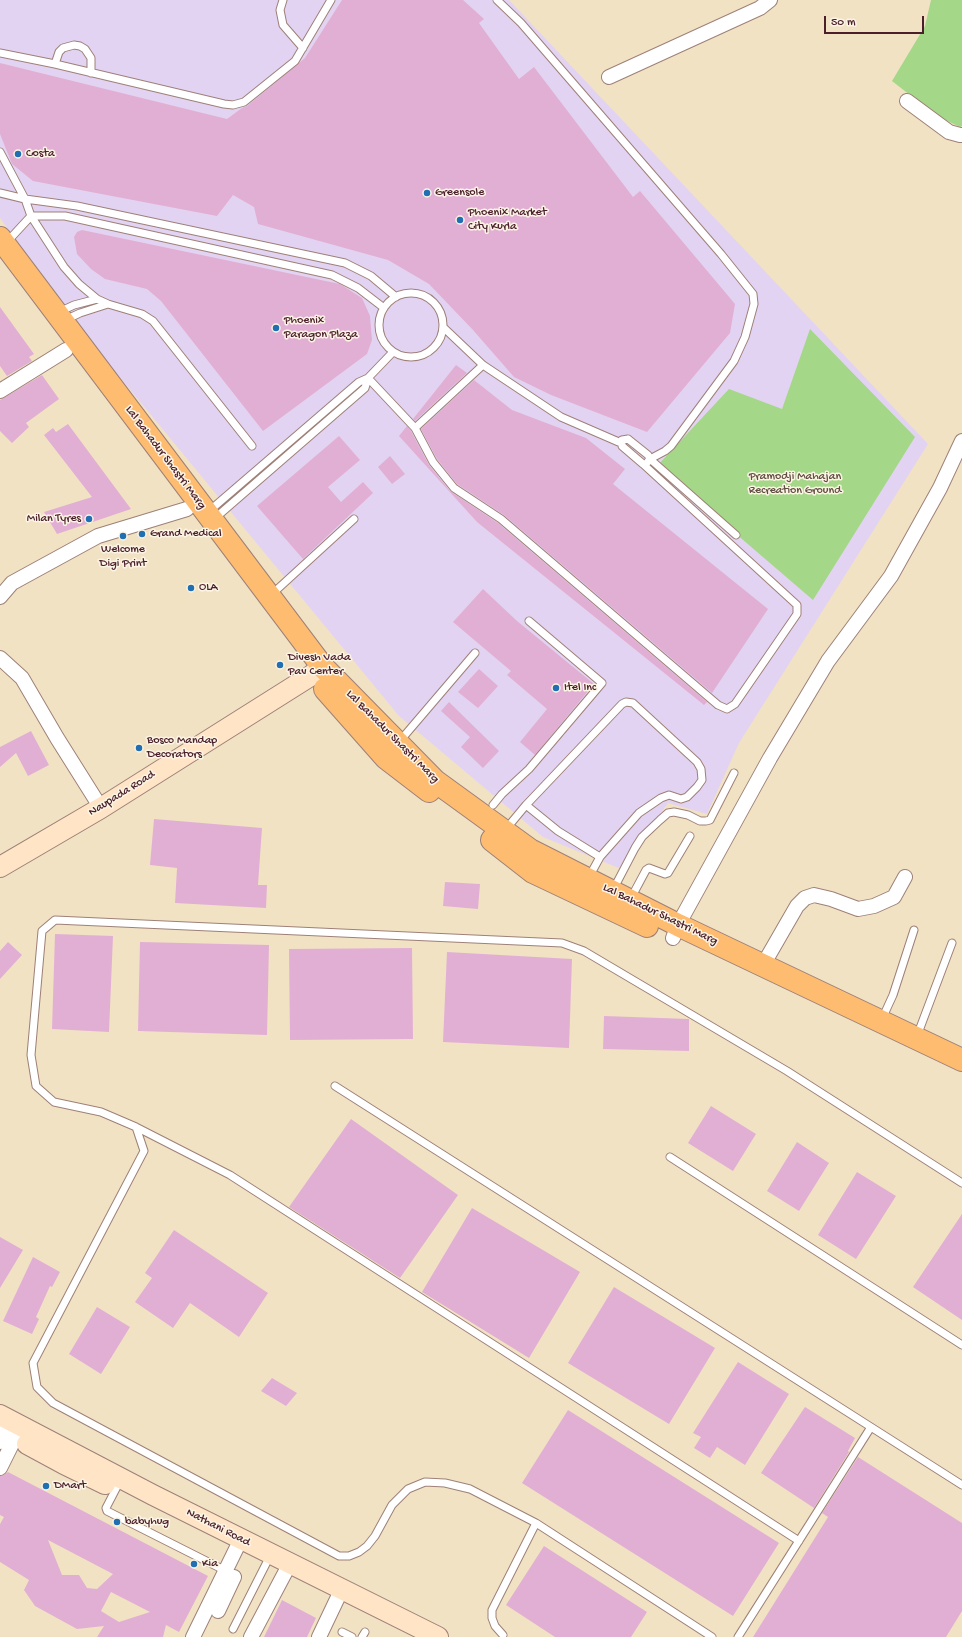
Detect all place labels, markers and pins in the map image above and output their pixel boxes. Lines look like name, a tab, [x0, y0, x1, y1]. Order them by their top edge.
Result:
place label: Costa	[26, 147, 55, 161]
marker: Costa	[13, 149, 23, 159]
place label: Greensole	[435, 186, 484, 200]
marker: Greensole	[422, 188, 432, 198]
place label: Phoenix Market City Kurla	[468, 206, 547, 234]
marker: Phoenix Market City Kurla	[455, 215, 465, 225]
place label: Phoenix Paragon Plaza	[284, 314, 358, 342]
marker: Phoenix Paragon Plaza	[271, 323, 281, 333]
place label: Milan Tyres	[27, 512, 81, 526]
marker: Milan Tyres	[84, 514, 94, 524]
place label: Grand Medical	[150, 527, 222, 541]
marker: Grand Medical	[137, 529, 147, 539]
marker: Welcome Digi Print	[118, 531, 128, 541]
place label: Welcome Digi Print	[100, 543, 146, 571]
place label: OLA	[199, 581, 218, 595]
marker: OLA	[186, 583, 196, 593]
place label: Divesh Vada Pav Center	[288, 651, 351, 679]
marker: Divesh Vada Pav Center	[275, 660, 285, 670]
place label: Itel Inc	[564, 681, 596, 695]
marker: Itel Inc	[551, 683, 561, 693]
place label: Bosco Mandap Decorators	[147, 734, 217, 762]
marker: Bosco Mandap Decorators	[134, 743, 144, 753]
place label: DMart	[54, 1479, 86, 1493]
marker: DMart	[41, 1481, 51, 1491]
place label: babyhug	[125, 1515, 169, 1529]
marker: babyhug	[112, 1517, 122, 1527]
place label: Kia	[202, 1557, 218, 1571]
marker: Kia	[189, 1559, 199, 1569]

